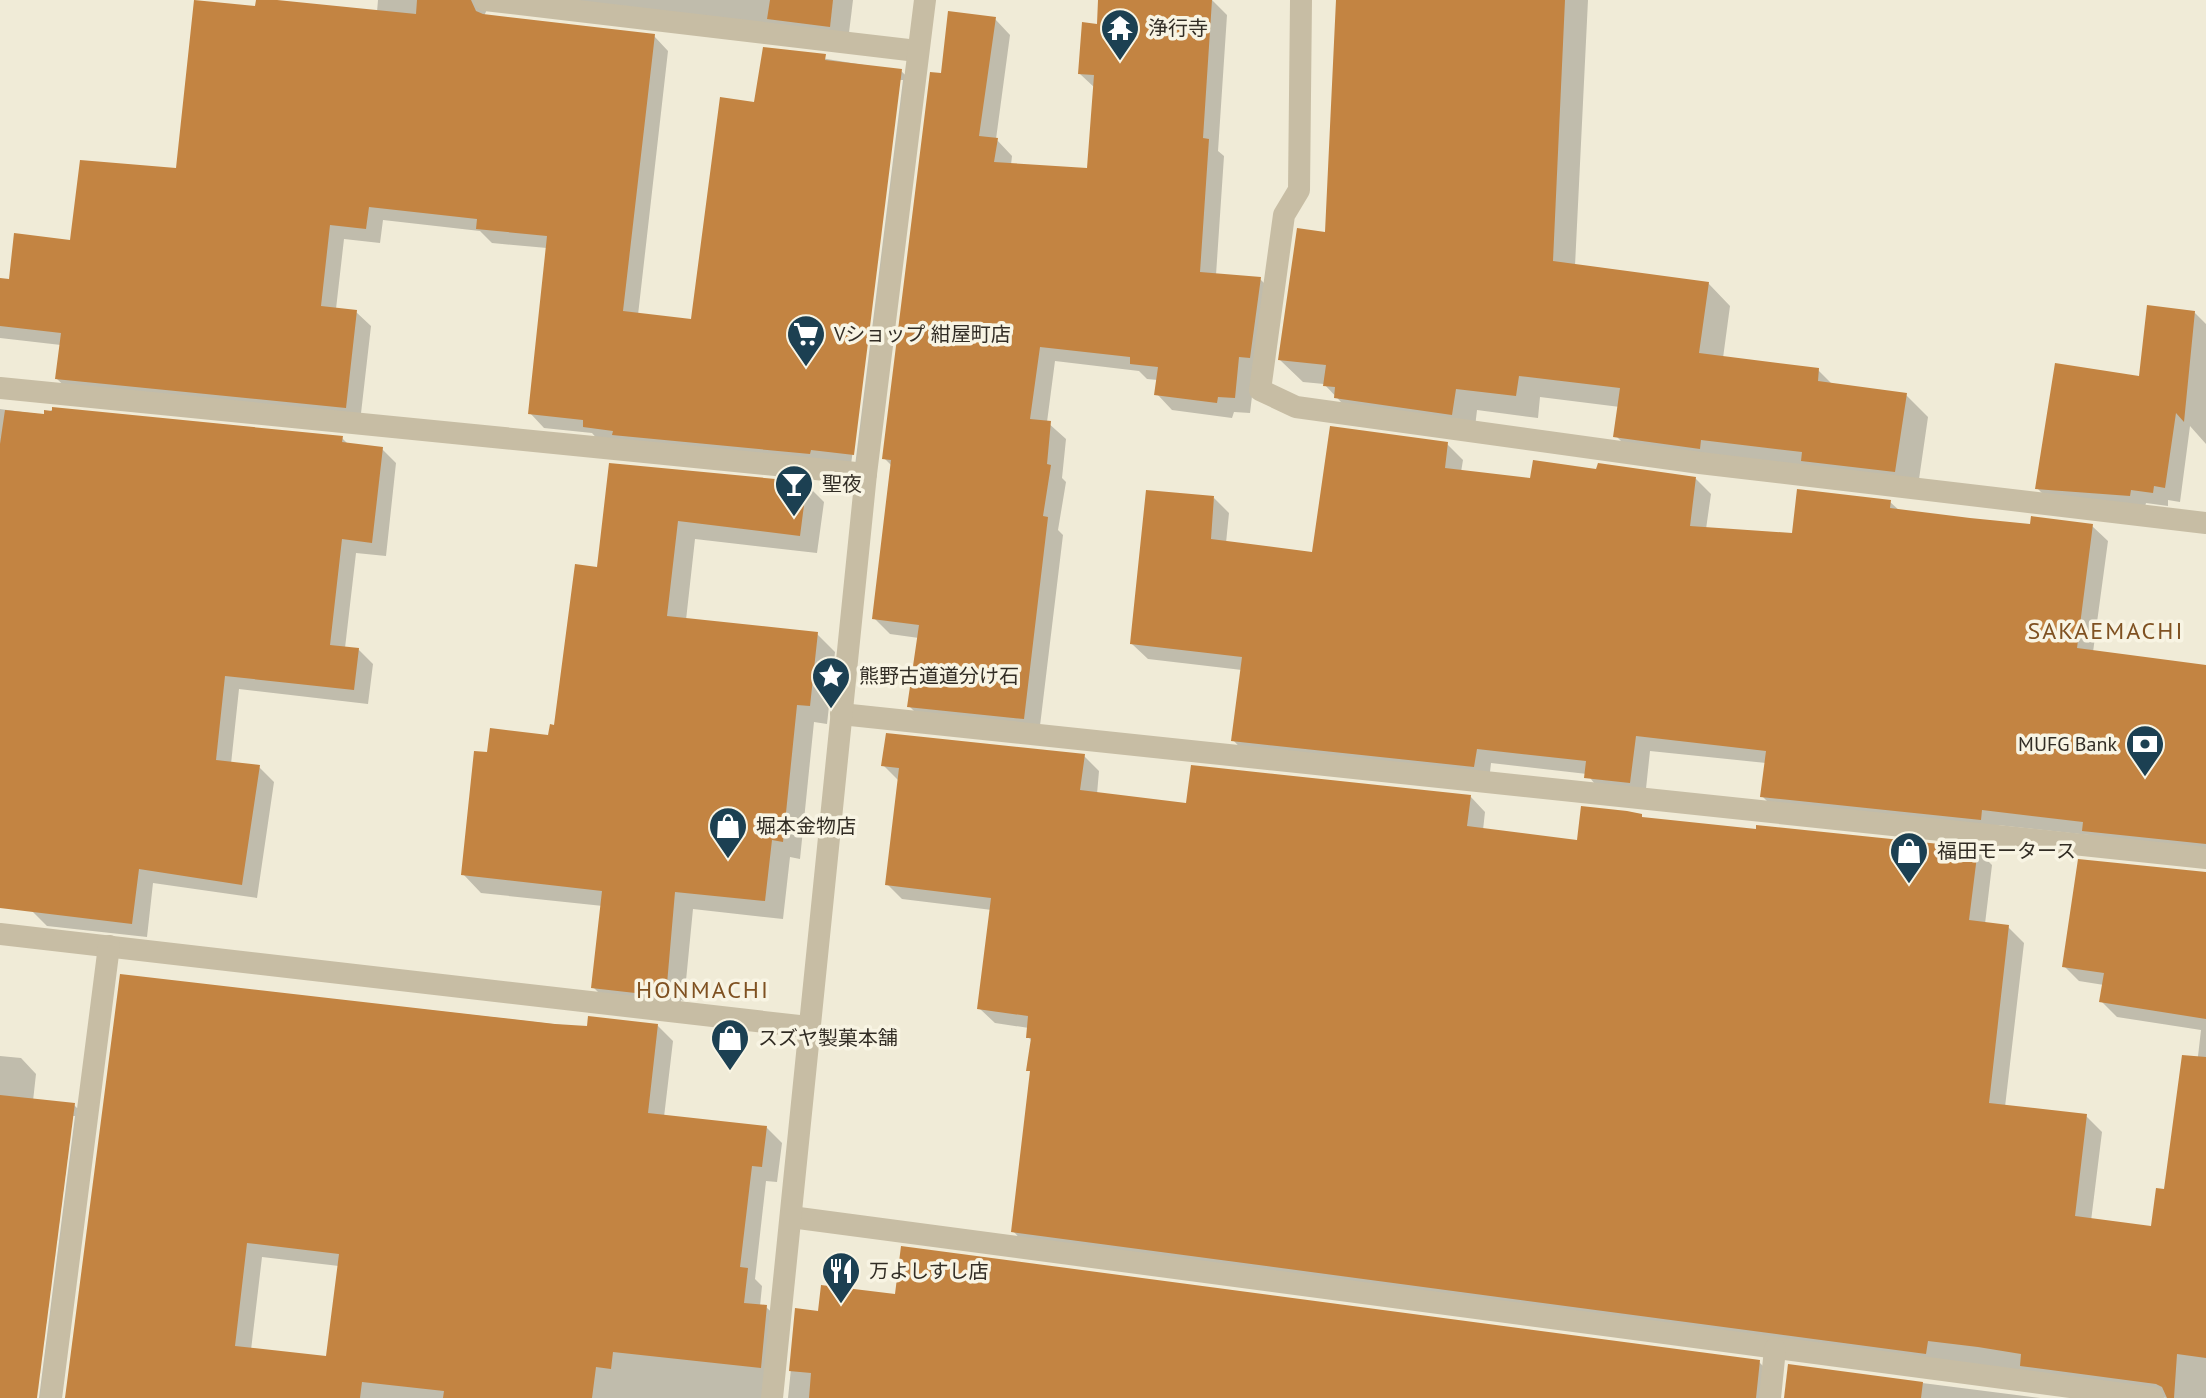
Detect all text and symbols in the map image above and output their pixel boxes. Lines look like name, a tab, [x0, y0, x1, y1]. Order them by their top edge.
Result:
temple icon: 浄行寺	[1099, 7, 1141, 62]
place label: 浄行寺	[1148, 15, 1208, 41]
supermarket icon: Vショップ 紺屋町店	[785, 313, 827, 368]
place label: Vショップ 紺屋町店	[833, 321, 1011, 347]
bar icon: 聖夜	[773, 463, 815, 518]
place label: 聖夜	[822, 471, 862, 497]
district label: SAKAEMACHI	[2028, 615, 2184, 646]
place icon: 熊野古道道分け石	[810, 655, 852, 710]
place label: 熊野古道道分け石	[859, 663, 1019, 689]
bank icon: MUFG Bank	[2124, 723, 2166, 778]
place label: MUFG Bank	[2018, 731, 2117, 757]
shop icon: 堀本金物店	[707, 805, 749, 860]
place label: 堀本金物店	[756, 813, 856, 839]
shop icon: 福田モータース	[1888, 830, 1930, 885]
place label: 福田モータース	[1937, 838, 2076, 864]
district label: HONMACHI	[636, 974, 770, 1005]
shop icon: スズヤ製菓本舗	[709, 1017, 751, 1072]
place label: スズヤ製菓本舗	[758, 1025, 898, 1051]
restaurant icon: 万よしすし店	[820, 1250, 862, 1305]
place label: 万よしすし店	[869, 1258, 989, 1284]

